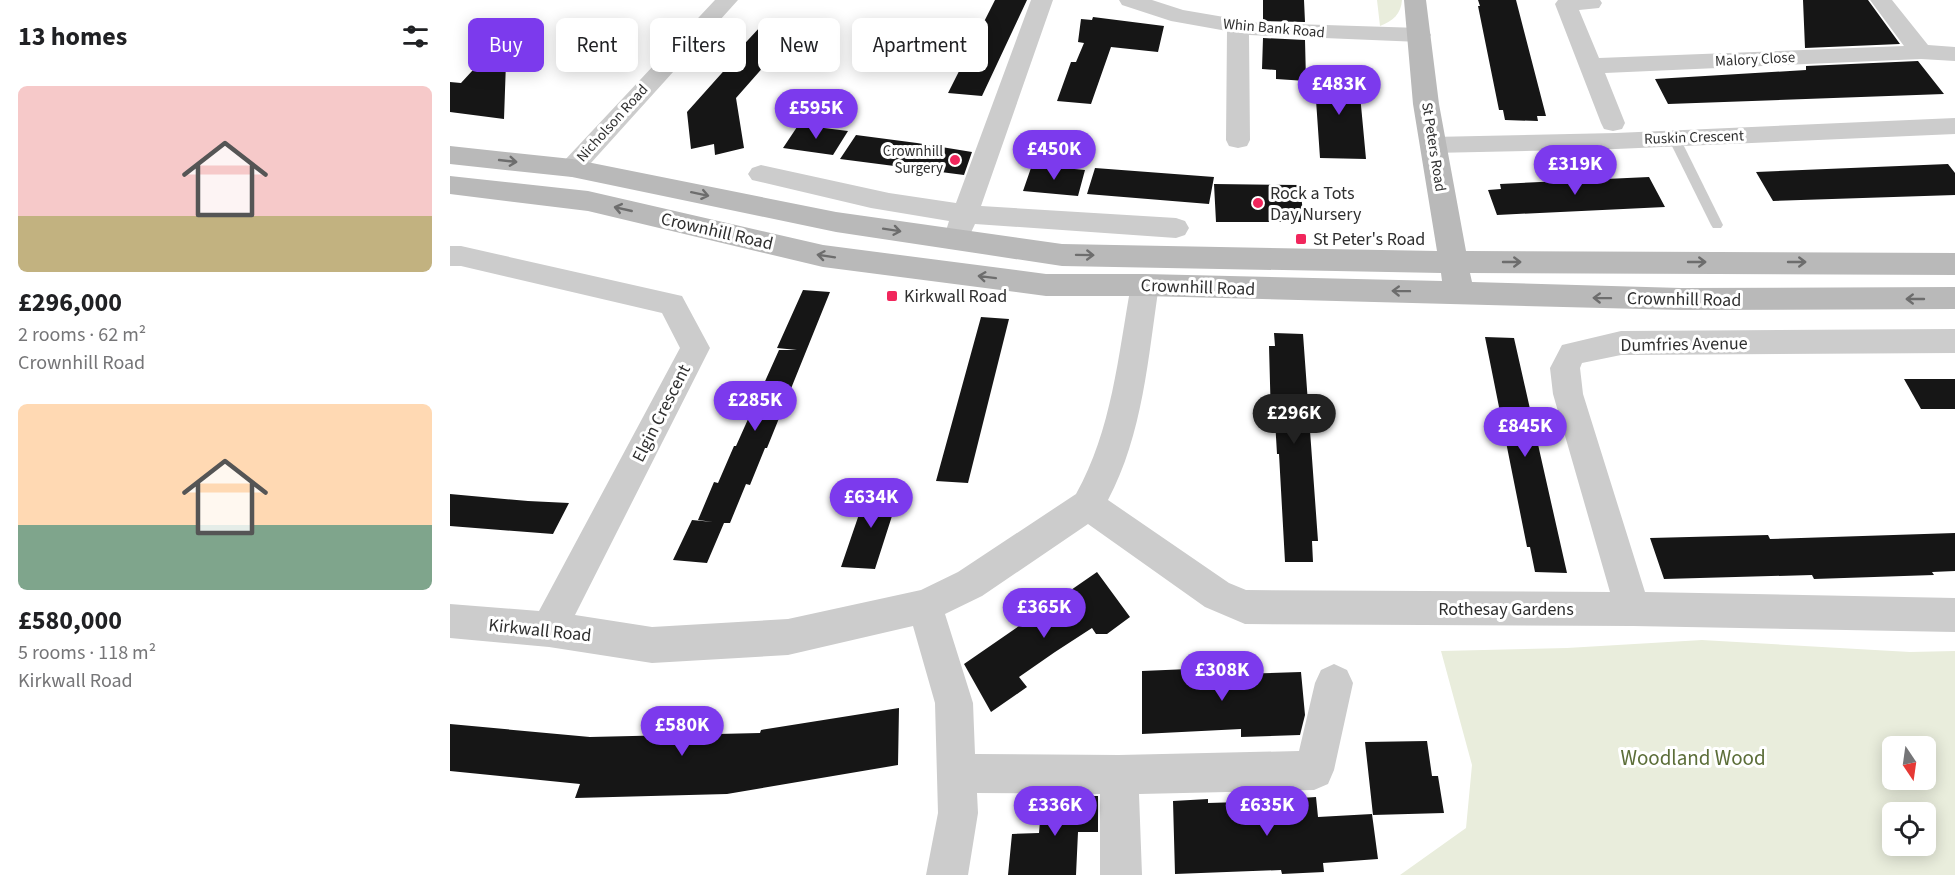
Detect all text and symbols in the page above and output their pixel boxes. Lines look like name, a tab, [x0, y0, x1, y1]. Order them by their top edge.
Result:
street label: Whin Bank Road	[1222, 14, 1326, 43]
text: 13 homes	[18, 18, 127, 55]
chip: Buy	[468, 18, 544, 72]
chip: Rent	[556, 18, 638, 72]
chip: Filters	[650, 18, 746, 72]
chip: New	[758, 18, 840, 72]
chip: Apartment	[852, 18, 988, 72]
icon: filters	[399, 20, 432, 53]
street label: Malory Close	[1714, 47, 1796, 72]
pin: £483K	[1297, 65, 1381, 116]
text: £483K	[1312, 70, 1366, 98]
street label: Nicholson Road	[572, 80, 653, 167]
pin: £595K	[774, 89, 858, 140]
text: £595K	[789, 94, 843, 122]
street label: St Peters Road	[1416, 101, 1451, 193]
icon: home	[171, 125, 279, 233]
street label: Ruskin Crescent	[1644, 125, 1744, 150]
pin: £450K	[1012, 130, 1096, 181]
text: £450K	[1027, 135, 1081, 163]
place label: Crownhill Surgery	[883, 141, 943, 179]
pin: £319K	[1533, 145, 1617, 196]
text: £319K	[1548, 150, 1602, 178]
marker: Crownhill Surgery	[948, 153, 962, 167]
one-way arrow	[498, 156, 518, 167]
place label: Rock a Tots Day Nursery	[1270, 181, 1362, 227]
one-way arrow	[690, 189, 709, 200]
marker: Rock a Tots Day Nursery	[1251, 196, 1265, 210]
one-way arrow	[614, 203, 633, 215]
street label: Crownhill Road	[658, 206, 775, 257]
one-way arrow	[881, 225, 901, 236]
place label: St Peter's Road	[1313, 227, 1425, 252]
marker: St Peter's Road	[1294, 232, 1308, 246]
one-way arrow	[816, 250, 836, 261]
one-way arrow	[1074, 250, 1094, 261]
one-way arrow	[1501, 256, 1521, 268]
one-way arrow	[1687, 256, 1707, 268]
one-way arrow	[1787, 256, 1807, 268]
one-way arrow	[977, 271, 997, 282]
street label: Crownhill Road	[1140, 273, 1256, 302]
text: £296,000	[18, 284, 122, 321]
place label: Kirkwall Road	[904, 284, 1007, 309]
one-way arrow	[1392, 286, 1412, 297]
street label: Crownhill Road	[1627, 286, 1741, 313]
marker: Kirkwall Road	[885, 289, 899, 303]
one-way arrow	[1592, 292, 1612, 303]
one-way arrow	[1906, 293, 1926, 304]
text: 2 rooms · 62 m²	[18, 321, 146, 349]
street label: Dumfries Avenue	[1620, 331, 1748, 358]
text: Crownhill Road	[18, 349, 145, 377]
street label: Elgin Crescent	[626, 360, 697, 466]
pin: £285K	[713, 381, 797, 432]
text: £285K	[728, 386, 782, 414]
pin: £296K	[1252, 394, 1336, 445]
text: £296K	[1267, 399, 1321, 427]
pin: £845K	[1483, 407, 1567, 458]
text: £845K	[1498, 412, 1552, 440]
icon: home	[171, 443, 279, 551]
pin: £634K	[829, 478, 913, 529]
text: £634K	[844, 483, 898, 511]
pin: £365K	[1002, 588, 1086, 639]
text: £365K	[1017, 593, 1071, 621]
street label: Rothesay Gardens	[1438, 597, 1574, 622]
text: £580,000	[18, 602, 122, 639]
street label: Kirkwall Road	[487, 613, 593, 648]
text: 5 rooms · 118 m²	[18, 639, 156, 667]
pin: £308K	[1180, 651, 1264, 702]
text: £308K	[1195, 656, 1249, 684]
text: Kirkwall Road	[18, 667, 133, 695]
pin: £580K	[640, 706, 724, 757]
text: £580K	[655, 711, 709, 739]
north arrow	[1882, 736, 1936, 790]
map controls	[1882, 736, 1936, 856]
park label: Woodland Wood	[1620, 743, 1766, 773]
pin: £336K	[1013, 786, 1097, 837]
pin: £635K	[1225, 786, 1309, 837]
text: £336K	[1028, 791, 1082, 819]
text: £635K	[1240, 791, 1294, 819]
button: locate	[1882, 802, 1936, 856]

